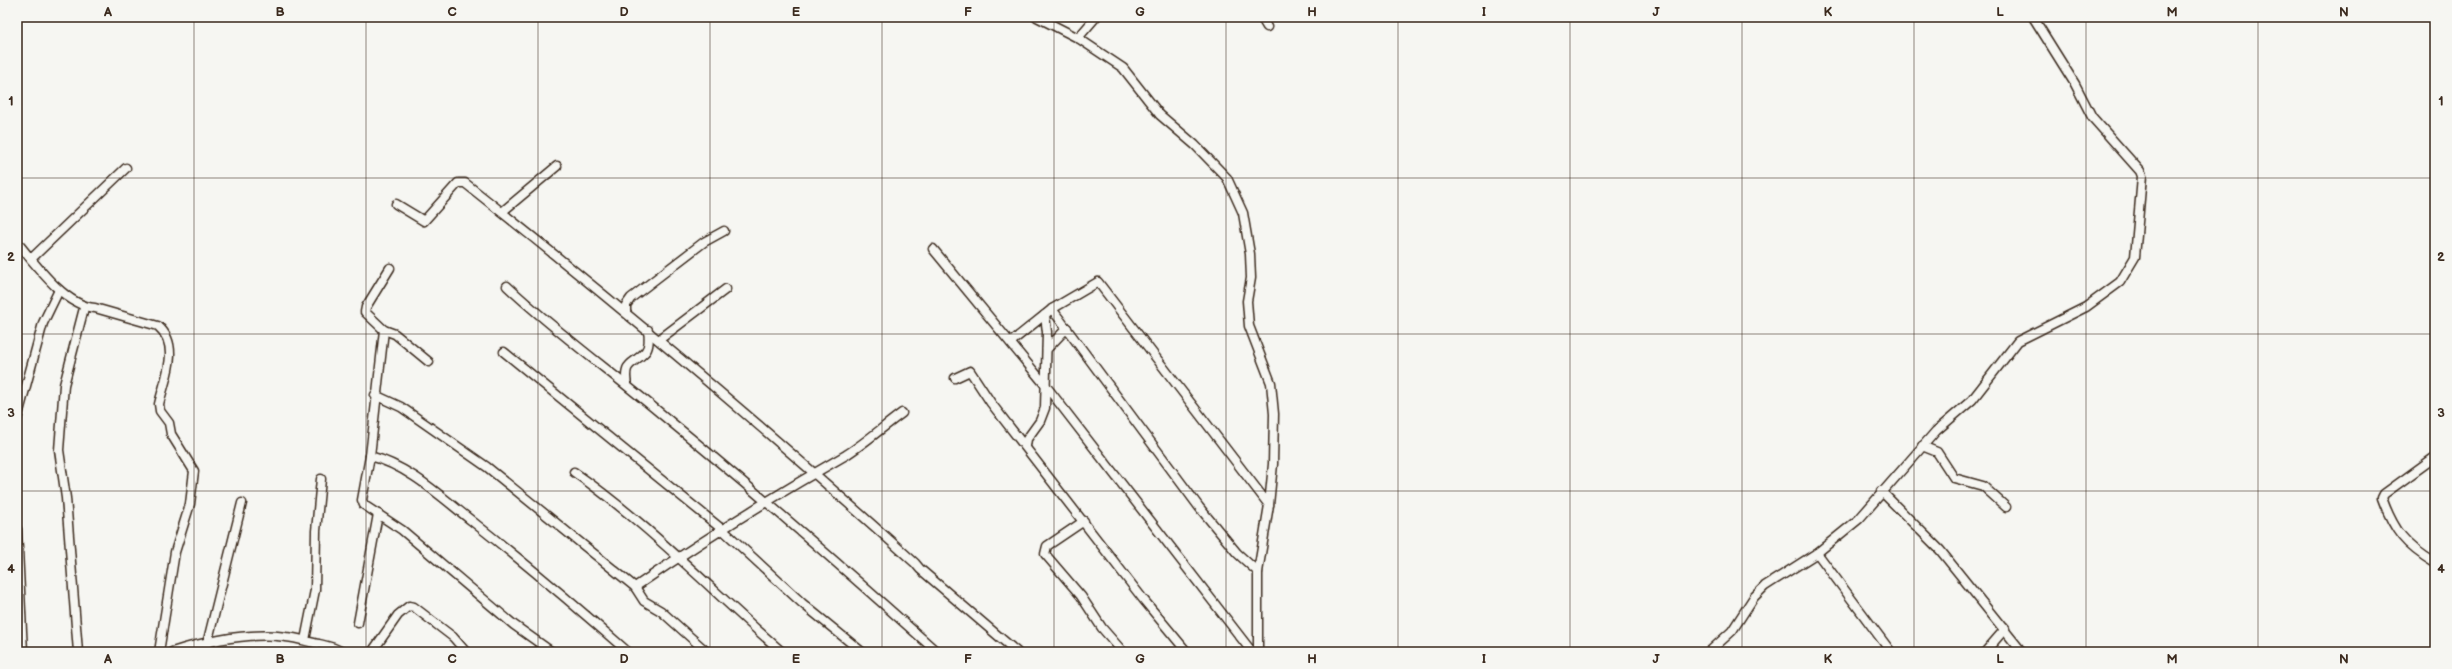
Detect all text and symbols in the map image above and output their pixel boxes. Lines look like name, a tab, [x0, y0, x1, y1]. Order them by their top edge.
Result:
text: A	[103, 4, 112, 20]
text: B	[275, 4, 285, 20]
text: C	[447, 4, 457, 20]
text: D	[619, 4, 629, 20]
text: E	[792, 4, 801, 20]
text: F	[964, 4, 972, 20]
text: G	[1135, 4, 1145, 20]
text: H	[1307, 4, 1317, 20]
text: I	[1482, 4, 1486, 20]
text: J	[1652, 4, 1660, 20]
text: K	[1824, 4, 1833, 20]
text: L	[1996, 4, 2004, 20]
text: M	[2166, 4, 2178, 20]
text: N	[2339, 4, 2349, 20]
text: 1	[8, 93, 14, 109]
text: 1	[2438, 93, 2444, 109]
text: 2	[7, 249, 15, 265]
text: 2	[2437, 249, 2445, 265]
text: 3	[7, 405, 15, 421]
text: 3	[2437, 405, 2445, 421]
text: 4	[7, 561, 15, 577]
text: 4	[2437, 561, 2445, 577]
text: A	[103, 651, 112, 667]
text: B	[275, 651, 285, 667]
text: C	[447, 651, 457, 667]
text: D	[619, 651, 629, 667]
text: E	[792, 651, 801, 667]
text: F	[964, 651, 972, 667]
text: G	[1135, 651, 1145, 667]
text: H	[1307, 651, 1317, 667]
text: I	[1482, 651, 1486, 667]
text: J	[1652, 651, 1660, 667]
text: K	[1824, 651, 1833, 667]
text: L	[1996, 651, 2004, 667]
text: M	[2166, 651, 2178, 667]
text: N	[2339, 651, 2349, 667]

